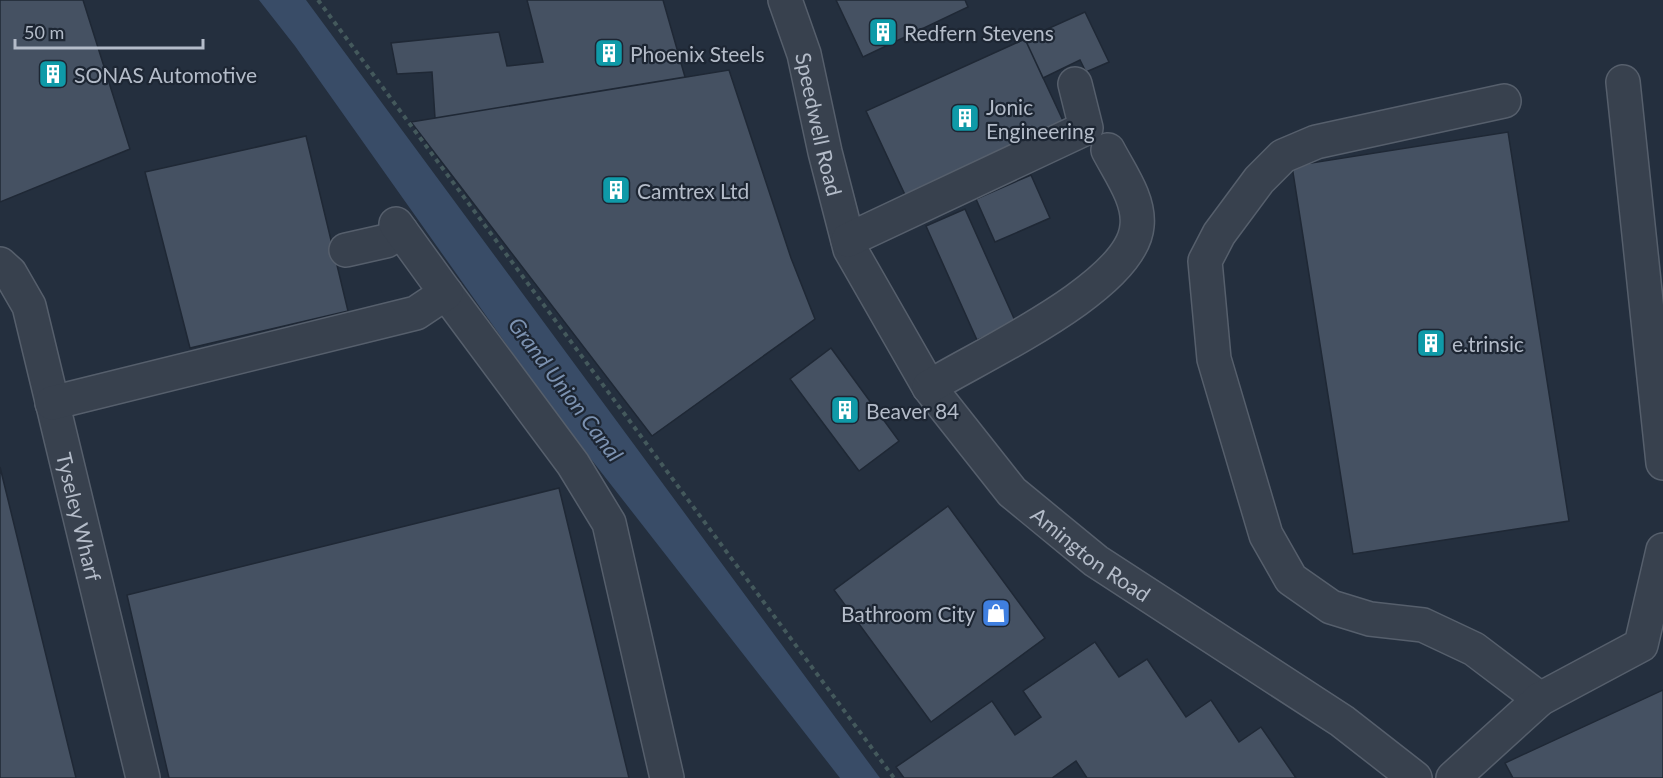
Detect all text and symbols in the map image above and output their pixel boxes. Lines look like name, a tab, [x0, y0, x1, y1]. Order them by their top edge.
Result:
scale bar	[15, 12, 202, 50]
building icon: Redfern Stevens	[867, 16, 899, 48]
place label: Redfern Stevens	[904, 20, 1054, 45]
text: 50 m	[24, 21, 64, 43]
building icon: Phoenix Steels	[593, 37, 625, 69]
place label: Phoenix Steels	[630, 41, 764, 66]
street label: Speedwell Road	[791, 50, 848, 198]
building icon: SONAS Automotive	[37, 58, 69, 90]
place label: SONAS Automotive	[74, 62, 257, 87]
place label: Jonic Engineering	[986, 94, 1095, 143]
building icon: Jonic Engineering	[949, 102, 981, 134]
building icon: Camtrex Ltd	[600, 174, 632, 206]
place label: Camtrex Ltd	[637, 178, 749, 203]
water label: Grand Union Canal	[503, 311, 629, 467]
building icon: e.trinsic	[1415, 327, 1447, 359]
place label: e.trinsic	[1452, 331, 1524, 356]
building icon: Beaver 84	[829, 394, 861, 426]
place label: Beaver 84	[866, 398, 959, 423]
street label: Tyseley Wharf	[52, 450, 108, 584]
street label: Amington Road	[1027, 501, 1156, 606]
shop icon: Bathroom City	[980, 597, 1012, 629]
place label: Bathroom City	[841, 601, 975, 626]

